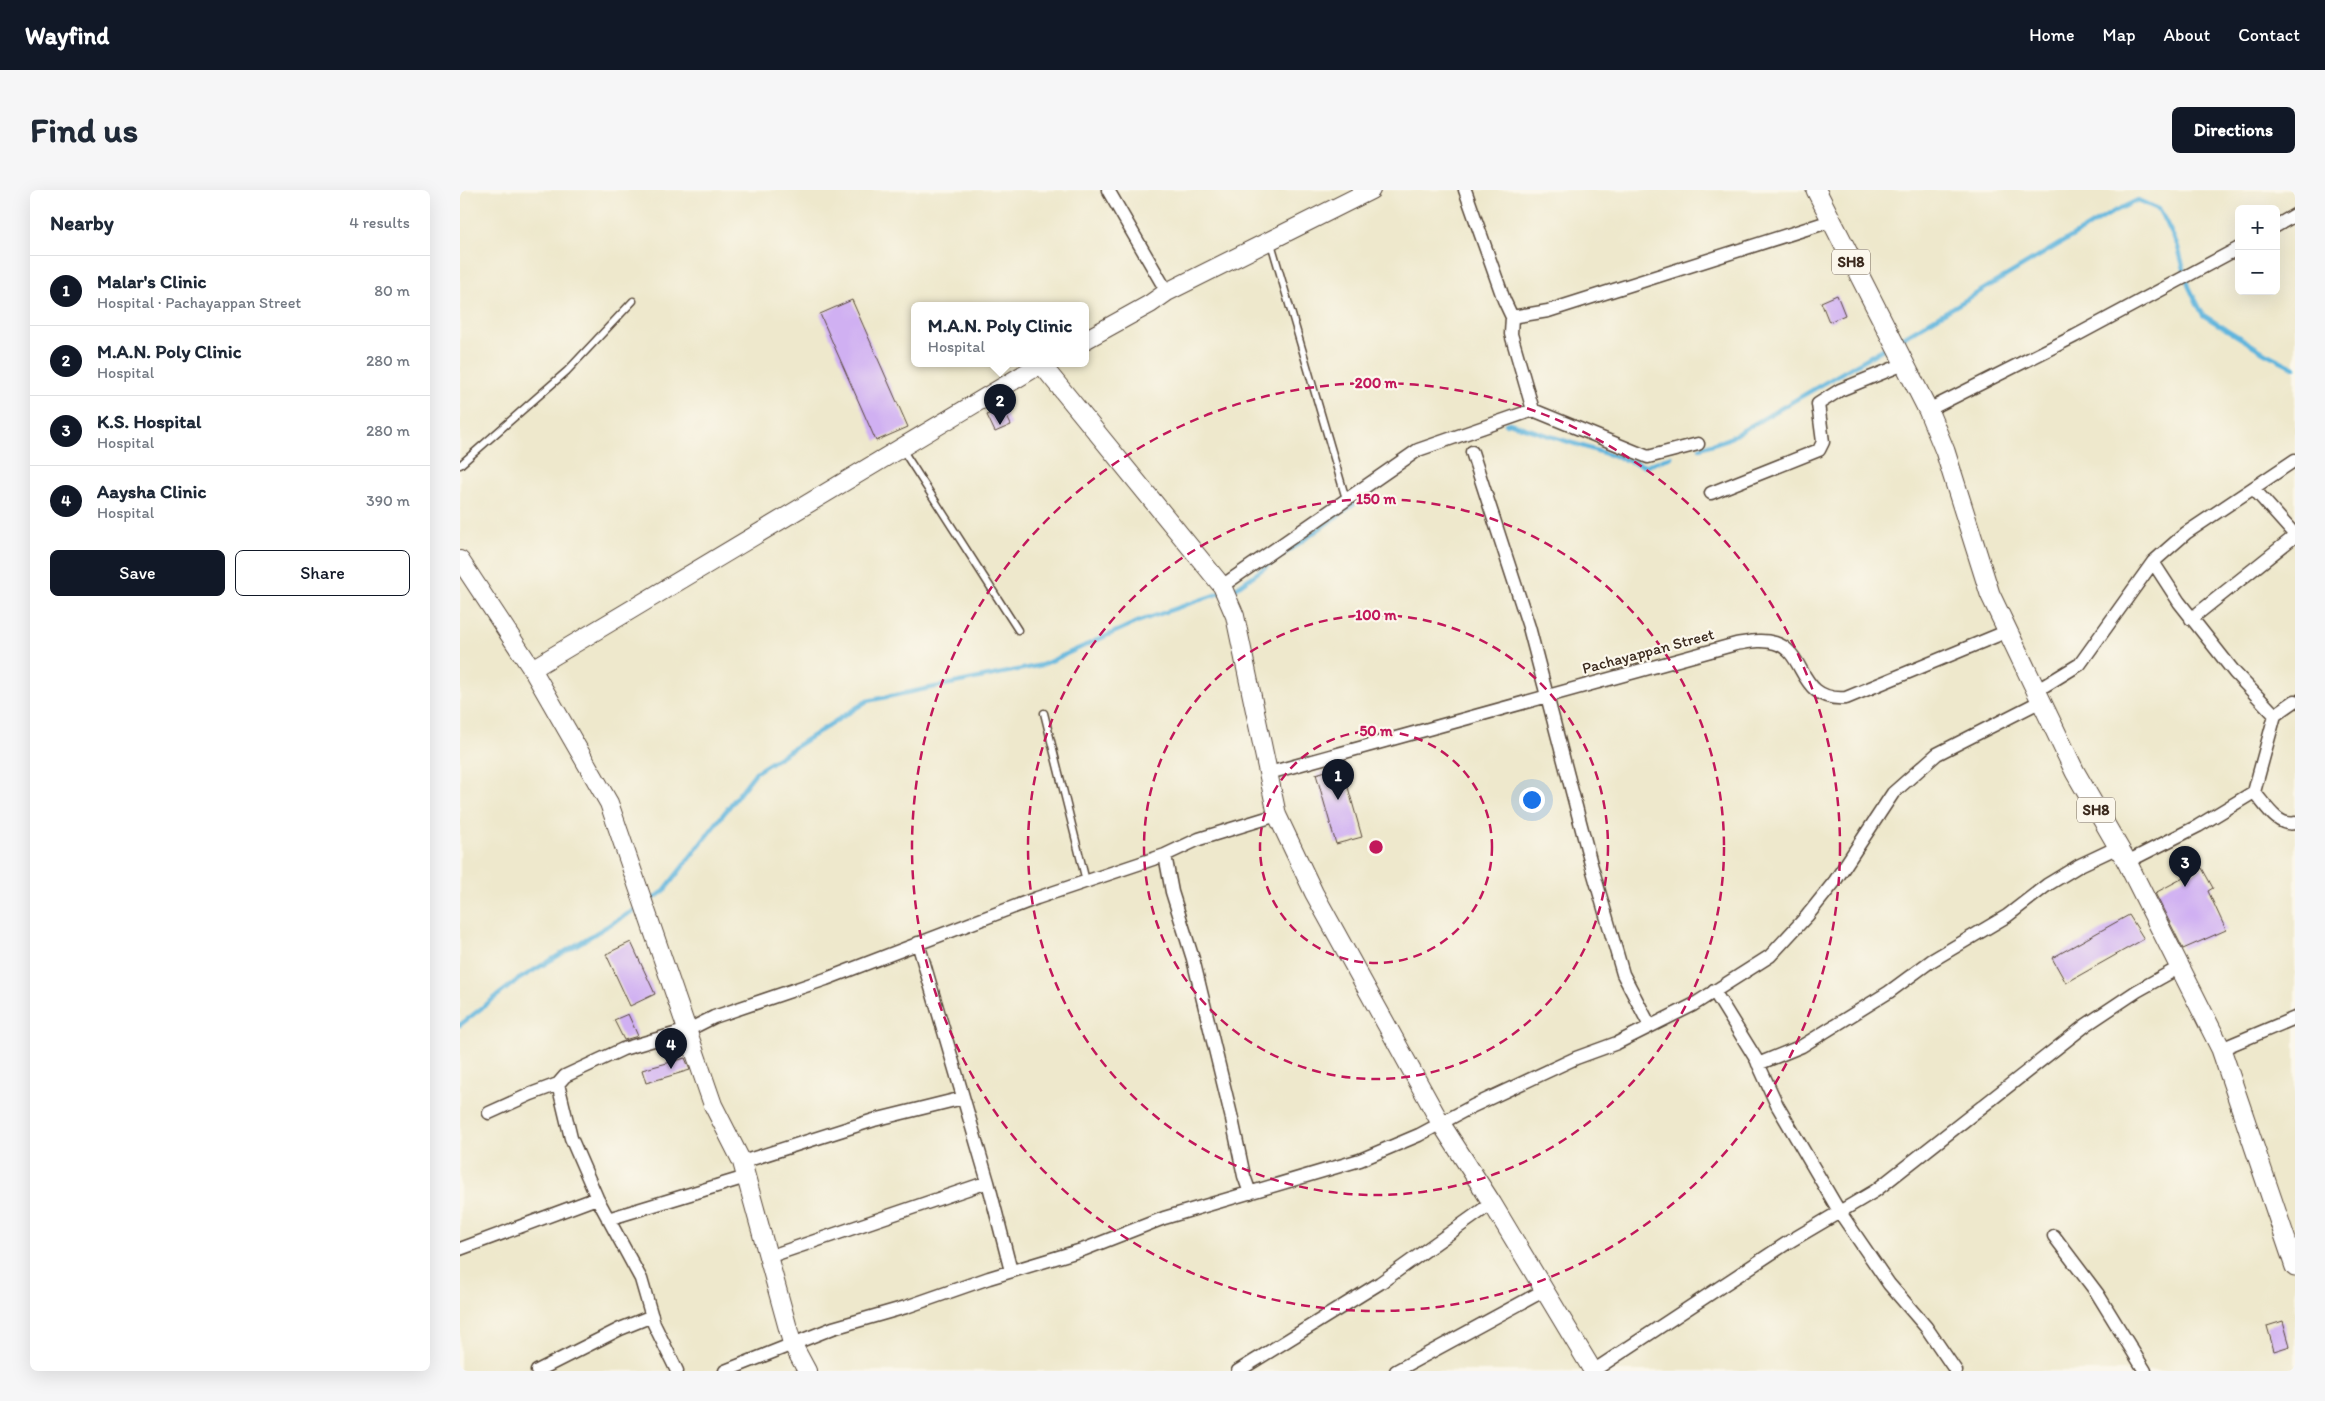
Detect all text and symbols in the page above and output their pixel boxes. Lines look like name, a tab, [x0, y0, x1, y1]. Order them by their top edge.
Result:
text: Wayfind	[25, 21, 109, 50]
text: Home	[2029, 24, 2075, 46]
text: Map	[2103, 24, 2136, 46]
text: About	[2164, 24, 2210, 46]
text: Contact	[2238, 24, 2300, 46]
button: Directions	[2172, 107, 2295, 153]
text: Find us	[30, 109, 138, 151]
map controls	[2235, 205, 2280, 295]
button: +	[2235, 205, 2280, 250]
text: Nearby	[50, 210, 114, 235]
text: 4 results	[349, 213, 410, 232]
road number: SH8	[1832, 250, 1870, 274]
button: −	[2235, 250, 2280, 295]
text: Malar's Clinic	[97, 270, 206, 293]
text: 1	[62, 281, 70, 300]
text: 80 m	[374, 281, 410, 300]
text: Hospital · Pachayappan Street	[97, 293, 301, 312]
popup	[911, 302, 1089, 367]
text: M.A.N. Poly Clinic	[928, 314, 1072, 337]
text: Hospital	[928, 337, 985, 356]
text: M.A.N. Poly Clinic	[97, 340, 241, 363]
text: 2	[62, 351, 70, 370]
text: 280 m	[366, 351, 410, 370]
text: Hospital	[97, 363, 154, 382]
text: 200 m	[1355, 374, 1398, 392]
pin: 2	[984, 384, 1016, 425]
text: K.S. Hospital	[97, 410, 201, 433]
text: 3	[62, 421, 70, 440]
text: 280 m	[366, 421, 410, 440]
text: Hospital	[97, 433, 154, 452]
text: Aaysha Clinic	[97, 480, 206, 503]
text: 150 m	[1356, 490, 1396, 508]
text: 4	[61, 491, 71, 510]
text: 390 m	[366, 491, 410, 510]
text: Hospital	[97, 503, 154, 522]
button: Save	[50, 550, 225, 596]
button: Share	[235, 550, 410, 596]
text: 100 m	[1355, 606, 1397, 624]
street label: Pachayappan Street	[1580, 624, 1716, 678]
text: 50 m	[1359, 722, 1393, 740]
pin: 1	[1322, 759, 1354, 800]
your location	[1519, 787, 1545, 813]
road number: SH8	[2077, 798, 2115, 822]
centre of rings	[1367, 838, 1385, 856]
pin: 3	[2169, 846, 2201, 887]
pin: 4	[655, 1028, 687, 1069]

